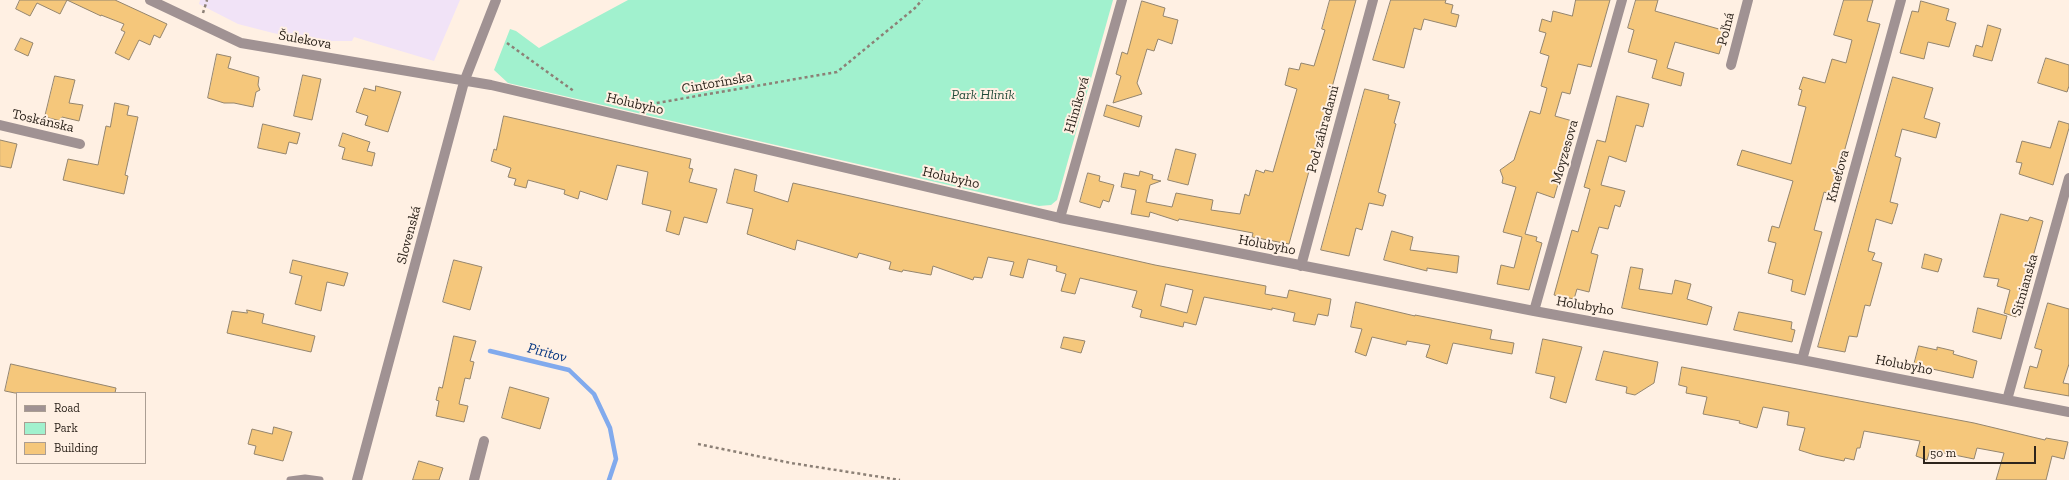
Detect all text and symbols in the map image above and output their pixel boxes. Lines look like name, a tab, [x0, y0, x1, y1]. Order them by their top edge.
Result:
street label: Poľná	[1714, 11, 1738, 47]
street label: Šulekova	[277, 27, 333, 53]
street label: Cintorínska	[680, 69, 754, 97]
street label: Hliníková	[1061, 75, 1093, 135]
street label: Pod záhradami	[1303, 83, 1343, 175]
park label: Park Hliník	[951, 87, 1015, 103]
street label: Holubyho	[605, 89, 665, 119]
street label: Toskánska	[10, 106, 76, 136]
street label: Moyzesova	[1548, 118, 1582, 186]
street label: Kmeťova	[1823, 148, 1853, 204]
street label: Holubyho	[921, 163, 981, 193]
street label: Slovenská	[393, 204, 425, 266]
street label: Holubyho	[1237, 231, 1297, 259]
street label: Sitnianska	[2008, 252, 2042, 318]
street label: Holubyho	[1555, 293, 1615, 319]
water label: Piritov	[525, 339, 569, 367]
street label: Holubyho	[1874, 351, 1934, 379]
legend	[16, 392, 146, 464]
text: Road	[54, 401, 80, 415]
text: Park	[54, 421, 78, 435]
scale bar	[1925, 438, 2038, 464]
text: Building	[54, 441, 98, 455]
text: 50 m	[1930, 446, 1956, 460]

